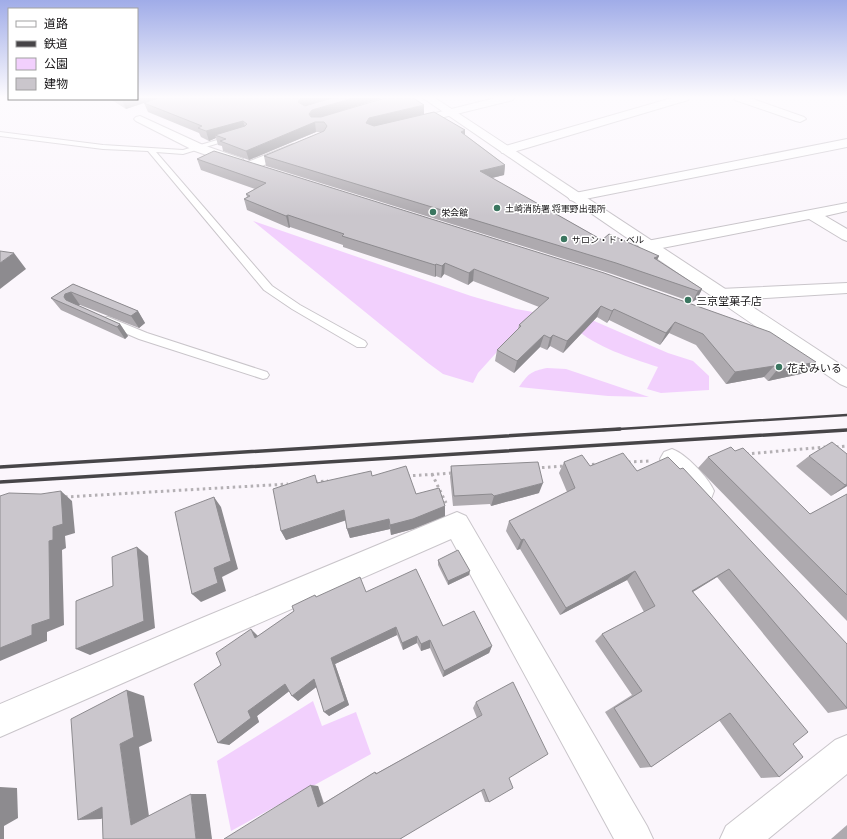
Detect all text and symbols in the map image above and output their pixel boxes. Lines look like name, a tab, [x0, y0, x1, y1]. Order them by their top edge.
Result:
legend	[8, 8, 138, 100]
text: 道路	[44, 16, 68, 30]
text: 鉄道	[44, 36, 68, 50]
text: 公園	[44, 56, 68, 70]
text: 建物	[44, 76, 68, 90]
marker: 土崎消防署 将軍野出張所	[492, 203, 502, 213]
place label: 土崎消防署 将軍野出張所	[505, 203, 606, 214]
marker: 栄会館	[428, 207, 438, 217]
place label: 栄会館	[441, 207, 468, 218]
marker: サロン・ド・ベル	[559, 234, 569, 244]
place label: サロン・ド・ベル	[572, 234, 644, 245]
place label: 三京堂菓子店	[696, 294, 762, 307]
marker: 三京堂菓子店	[683, 295, 693, 305]
place label: 花もみいる	[787, 361, 842, 374]
marker: 花もみいる	[774, 362, 784, 372]

